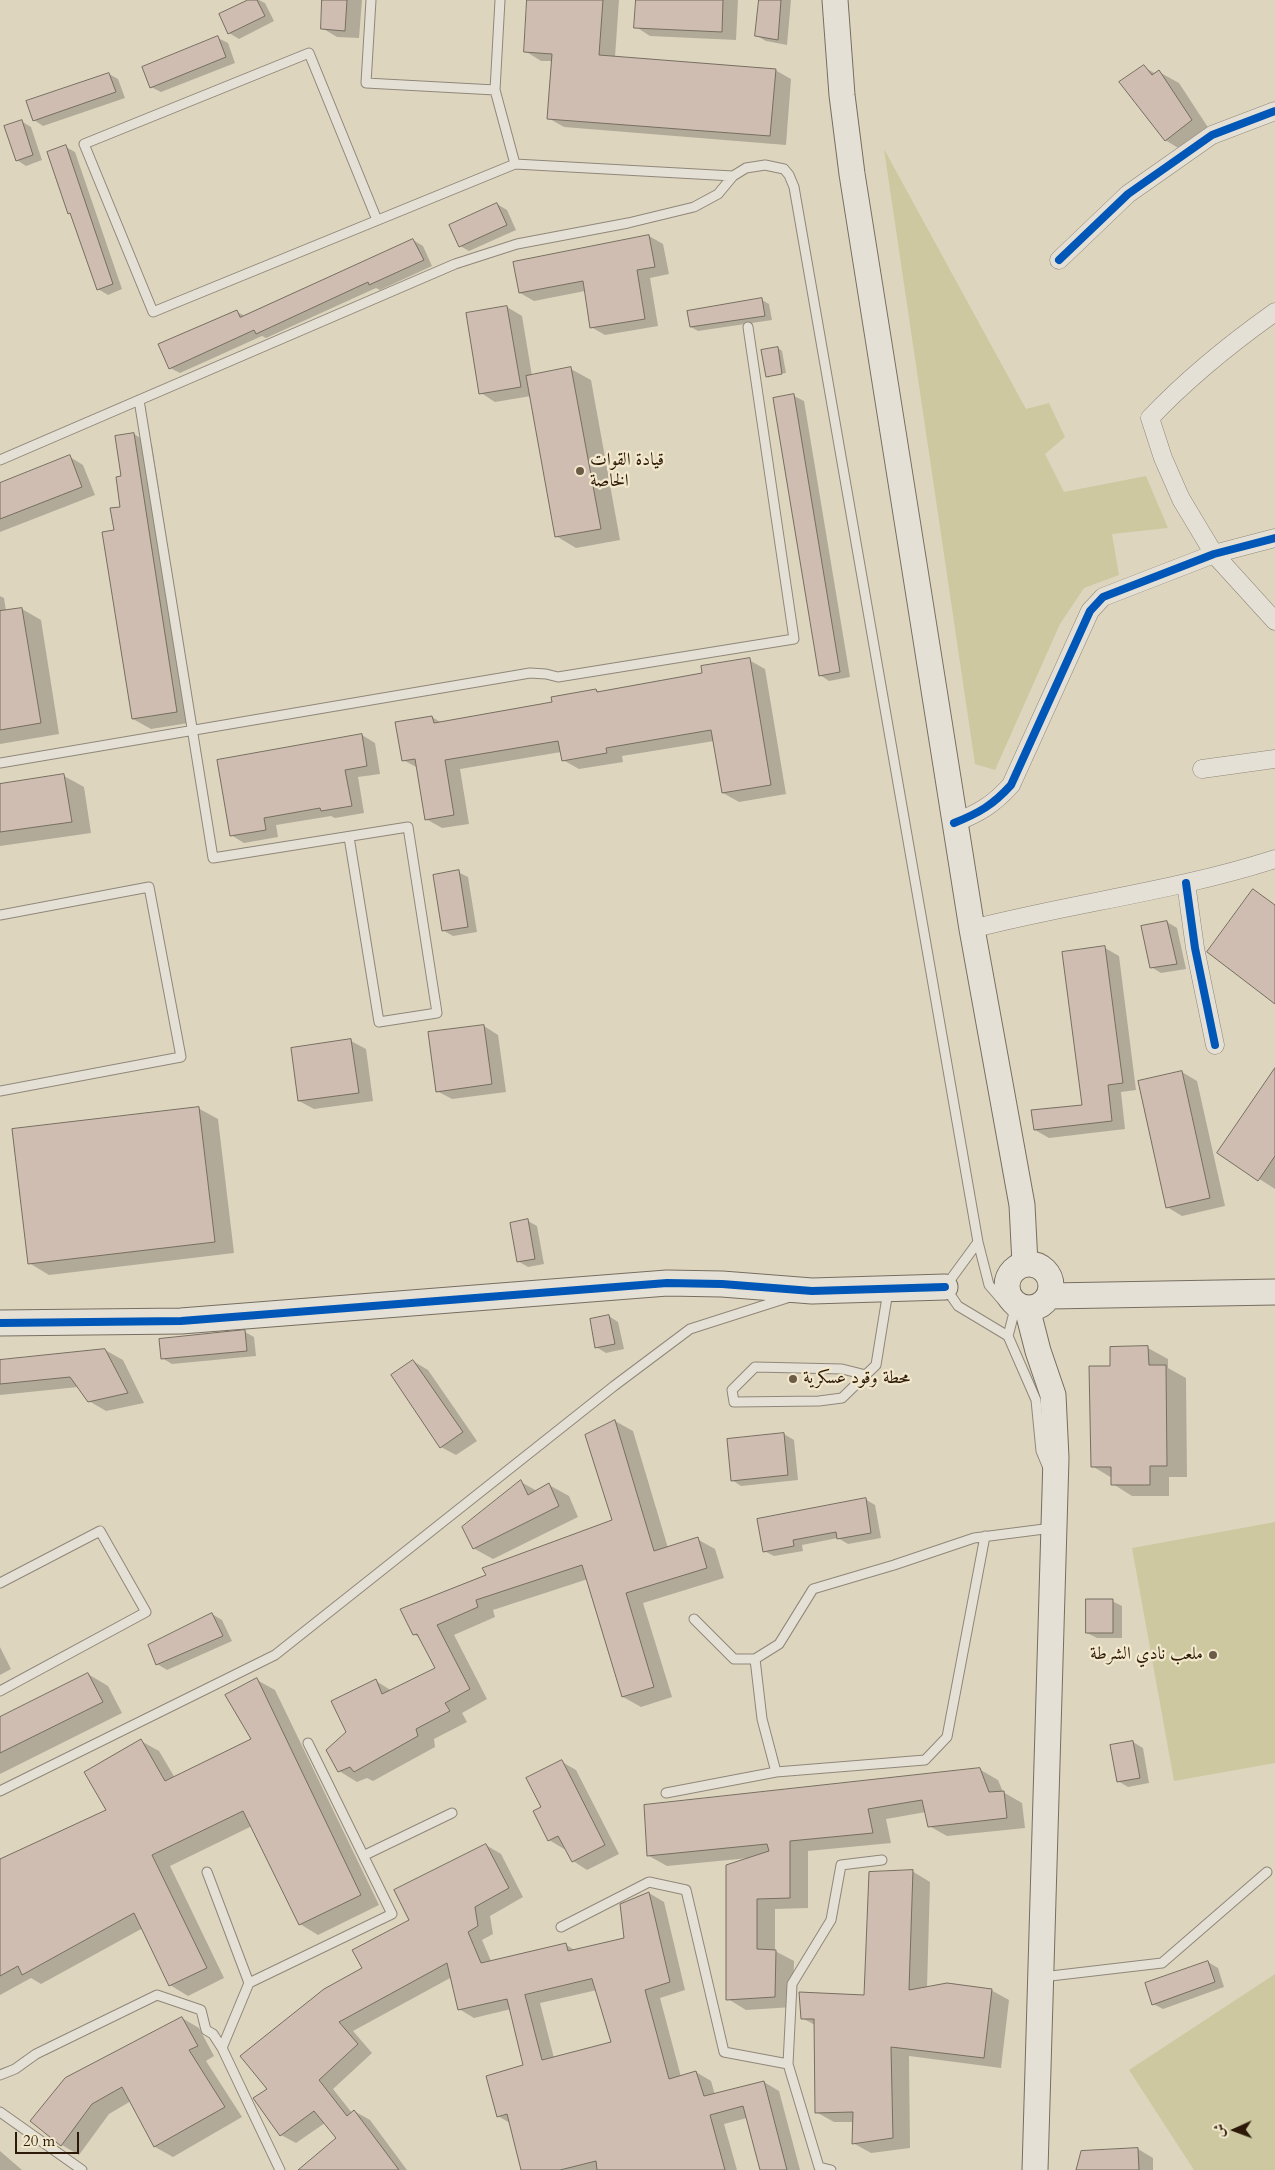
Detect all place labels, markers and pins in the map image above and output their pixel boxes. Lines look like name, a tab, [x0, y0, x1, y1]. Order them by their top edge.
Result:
place label: قيادة القوات الخاصة	[590, 450, 664, 492]
marker: قيادة القوات الخاصة	[574, 465, 586, 477]
place label: محطة وقود عسكرية	[803, 1368, 910, 1390]
marker: محطة وقود عسكرية	[787, 1373, 799, 1385]
place label: ملعب نادي الشرطة	[1090, 1644, 1203, 1666]
marker: ملعب نادي الشرطة	[1207, 1649, 1219, 1661]

